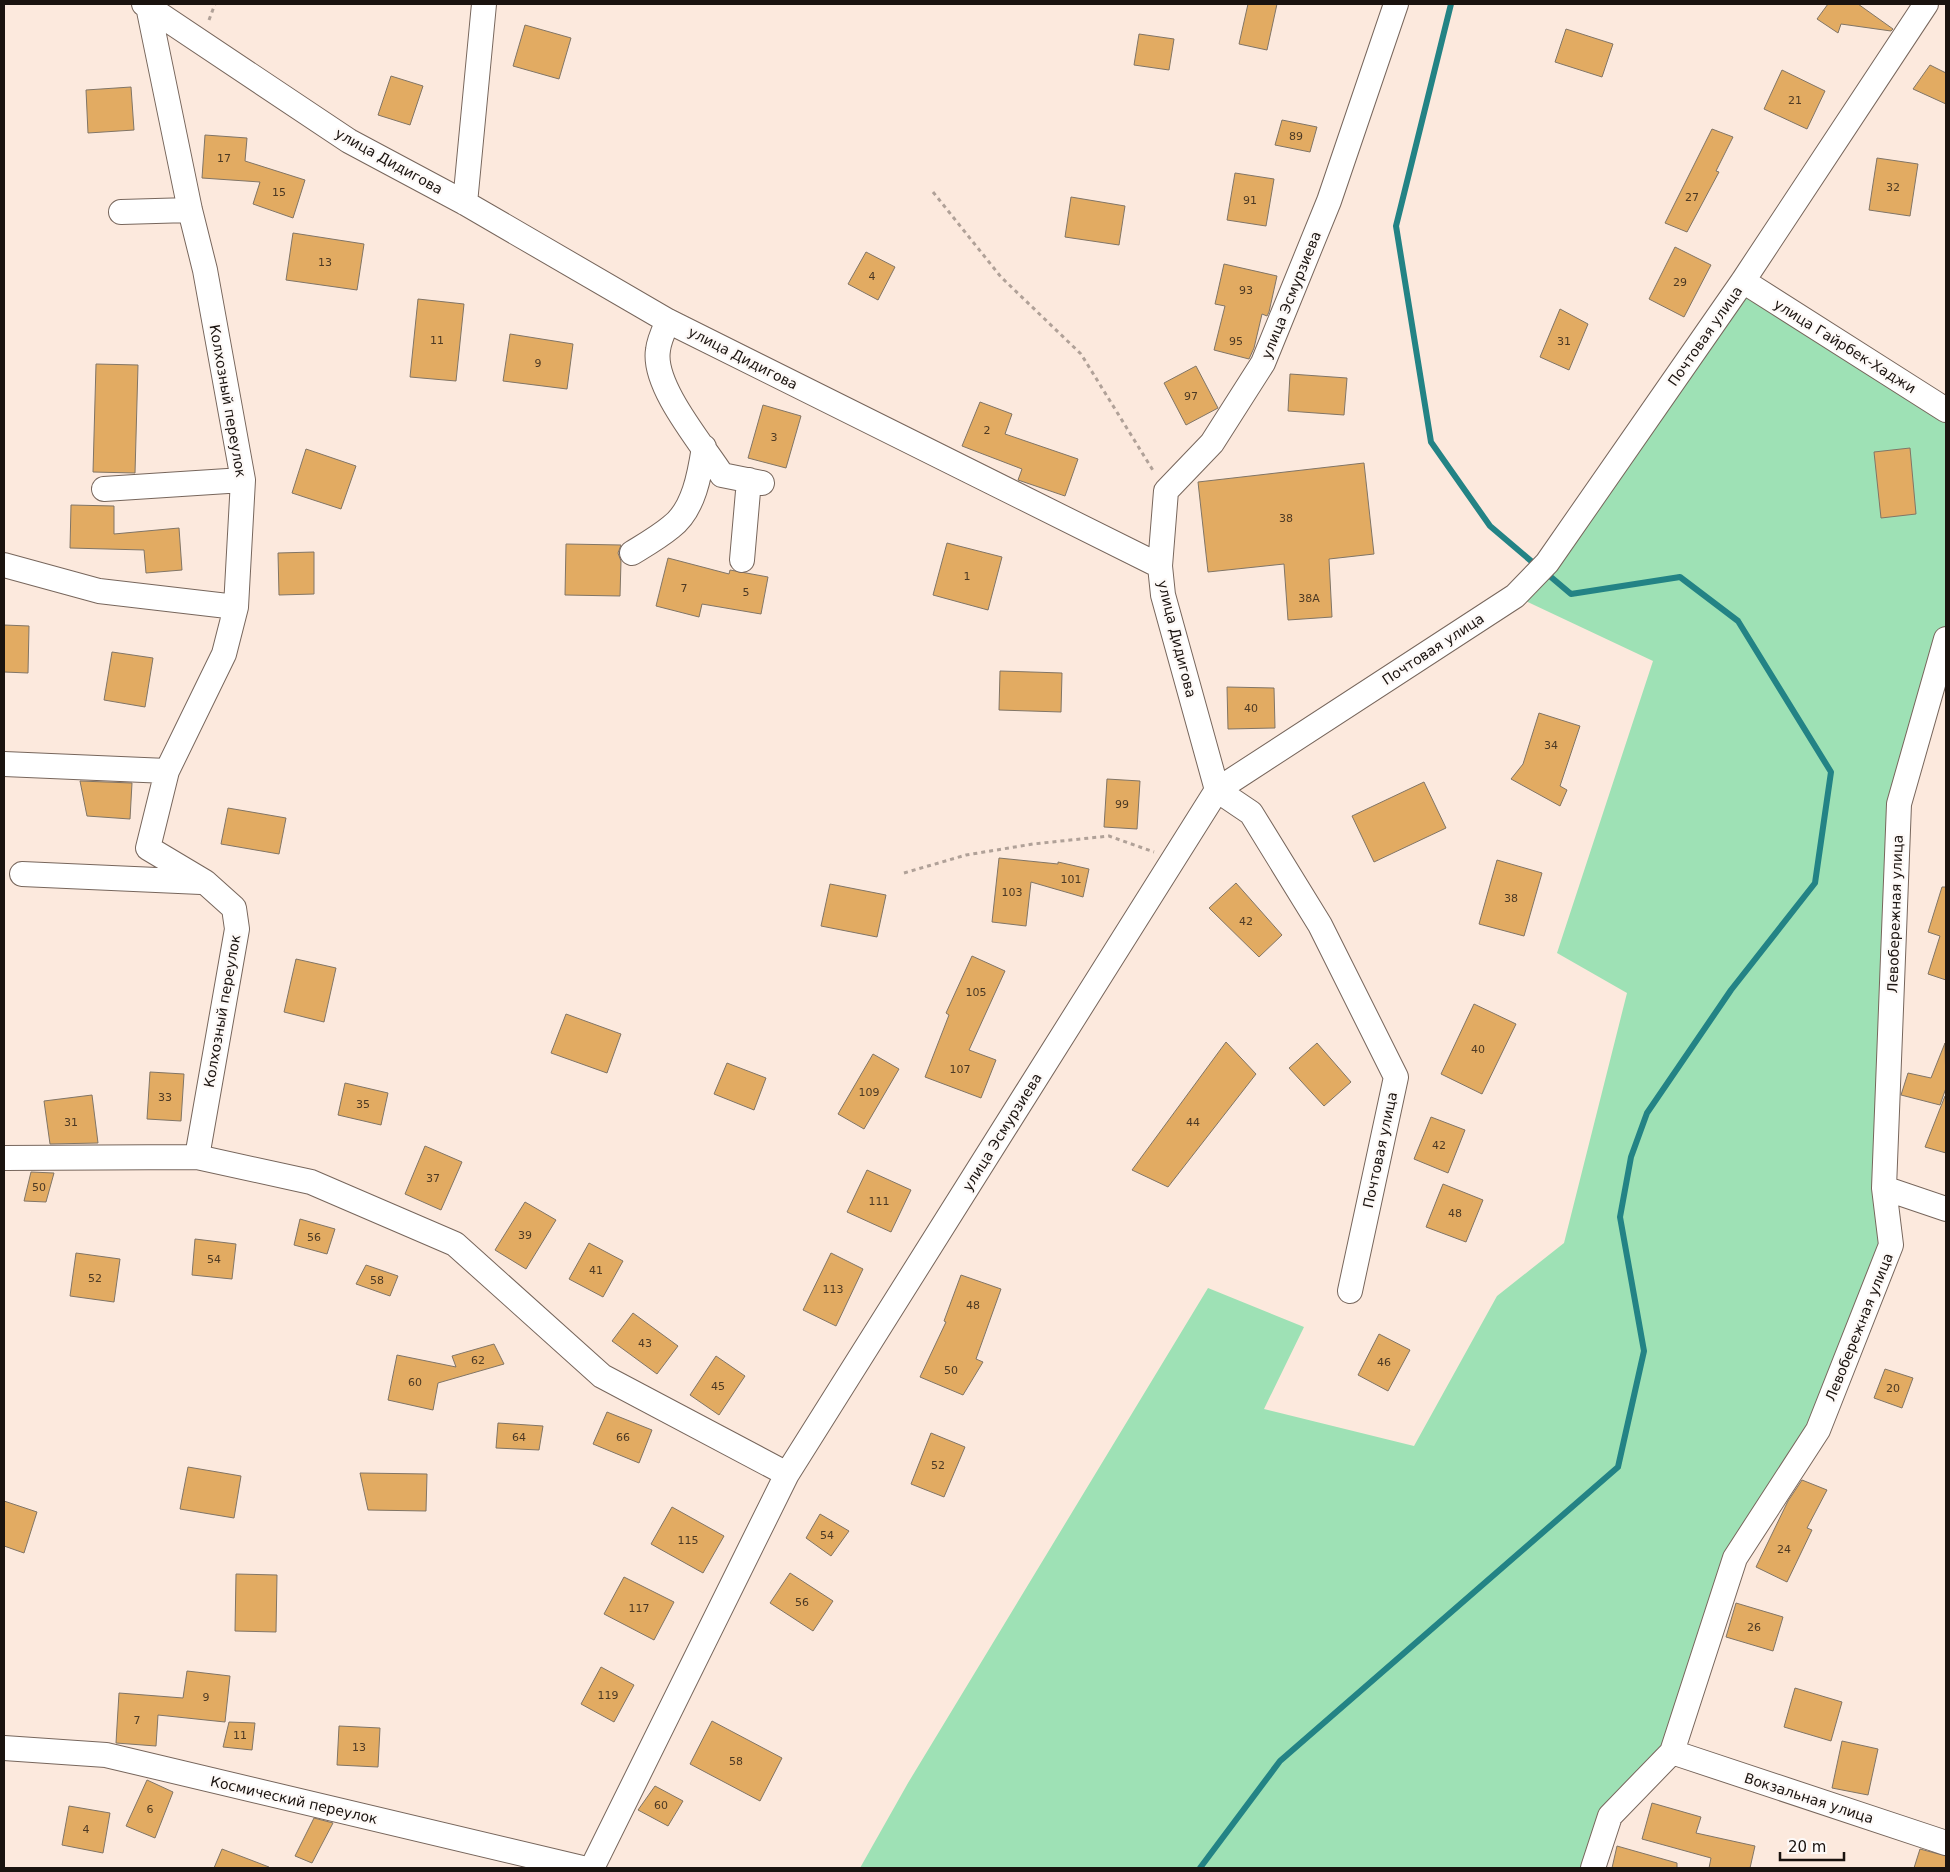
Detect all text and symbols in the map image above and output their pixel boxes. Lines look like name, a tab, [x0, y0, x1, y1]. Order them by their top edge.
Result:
house number: 21	[1788, 94, 1802, 107]
street label: улица Дидигова	[332, 125, 446, 197]
house number: 89	[1289, 130, 1303, 143]
house number: 17	[217, 152, 231, 165]
house number: 32	[1886, 181, 1900, 194]
house number: 15	[272, 186, 286, 199]
house number: 27	[1685, 191, 1699, 204]
house number: 91	[1243, 194, 1257, 207]
street label: улица Эсмурзиева	[1258, 229, 1324, 361]
house number: 13	[318, 256, 332, 269]
house number: 4	[869, 270, 876, 283]
house number: 29	[1673, 276, 1687, 289]
street label: Почтовая улица	[1665, 283, 1745, 389]
house number: 93	[1239, 284, 1253, 297]
street label: улица Гайрбек-Хаджи	[1771, 296, 1919, 396]
street label: Колхозный переулок	[207, 323, 249, 479]
street label: улица Дидигова	[686, 324, 800, 392]
house number: 11	[430, 334, 444, 347]
house number: 95	[1229, 335, 1243, 348]
house number: 31	[1557, 335, 1571, 348]
house number: 9	[535, 357, 542, 370]
house number: 97	[1184, 390, 1198, 403]
house number: 2	[984, 424, 991, 437]
house number: 3	[771, 431, 778, 444]
house number: 38	[1279, 512, 1293, 525]
house number: 1	[964, 570, 971, 583]
street label: улица Дидигова	[1155, 579, 1199, 699]
house number: 7	[681, 582, 688, 595]
house number: 5	[743, 586, 750, 599]
house number: 38А	[1298, 592, 1320, 605]
street label: Почтовая улица	[1379, 610, 1487, 688]
house number: 40	[1244, 702, 1258, 715]
house number: 34	[1544, 739, 1558, 752]
house number: 99	[1115, 798, 1129, 811]
street label: Левобережная улица	[1884, 835, 1906, 993]
house number: 101	[1061, 873, 1082, 886]
house number: 103	[1002, 886, 1023, 899]
house number: 38	[1504, 892, 1518, 905]
house number: 42	[1239, 915, 1253, 928]
street label: Колхозный переулок	[201, 933, 243, 1089]
house number: 105	[966, 986, 987, 999]
house number: 40	[1471, 1043, 1485, 1056]
house number: 107	[950, 1063, 971, 1076]
street label: улица Эсмурзиева	[959, 1070, 1045, 1194]
house number: 109	[859, 1086, 880, 1099]
house number: 33	[158, 1091, 172, 1104]
street label: Почтовая улица	[1360, 1091, 1400, 1209]
house number: 35	[356, 1098, 370, 1111]
house number: 31	[64, 1116, 78, 1129]
house number: 44	[1186, 1116, 1200, 1129]
house number: 42	[1432, 1139, 1446, 1152]
house number: 37	[426, 1172, 440, 1185]
house number: 50	[32, 1181, 46, 1194]
house number: 111	[869, 1195, 890, 1208]
house number: 48	[1448, 1207, 1462, 1220]
house number: 39	[518, 1229, 532, 1242]
house number: 56	[307, 1231, 321, 1244]
street label: Левобережная улица	[1822, 1251, 1896, 1403]
house number: 54	[207, 1253, 221, 1266]
house number: 41	[589, 1264, 603, 1277]
house number: 52	[88, 1272, 102, 1285]
house number: 58	[370, 1274, 384, 1287]
house number: 113	[823, 1283, 844, 1296]
house number: 48	[966, 1299, 980, 1312]
house number: 43	[638, 1337, 652, 1350]
house number: 62	[471, 1354, 485, 1367]
house number: 46	[1377, 1356, 1391, 1369]
house number: 50	[944, 1364, 958, 1377]
house number: 60	[408, 1376, 422, 1389]
house number: 45	[711, 1380, 725, 1393]
house number: 20	[1886, 1382, 1900, 1395]
house number: 64	[512, 1431, 526, 1444]
house number: 66	[616, 1431, 630, 1444]
house number: 52	[931, 1459, 945, 1472]
house number: 54	[820, 1529, 834, 1542]
house number: 115	[678, 1534, 699, 1547]
house number: 24	[1777, 1543, 1791, 1556]
house number: 56	[795, 1596, 809, 1609]
house number: 117	[629, 1602, 650, 1615]
house number: 26	[1747, 1621, 1761, 1634]
house number: 119	[598, 1689, 619, 1702]
house number: 9	[203, 1691, 210, 1704]
house number: 7	[134, 1714, 141, 1727]
house number: 11	[233, 1729, 247, 1742]
house number: 13	[352, 1741, 366, 1754]
house number: 58	[729, 1755, 743, 1768]
street label: Вокзальная улица	[1742, 1770, 1876, 1826]
street label: Космический переулок	[209, 1773, 379, 1827]
house number: 60	[654, 1799, 668, 1812]
house number: 6	[147, 1803, 154, 1816]
house number: 4	[83, 1823, 90, 1836]
scale bar	[1780, 1830, 1844, 1862]
text: 20 m	[1788, 1838, 1826, 1856]

